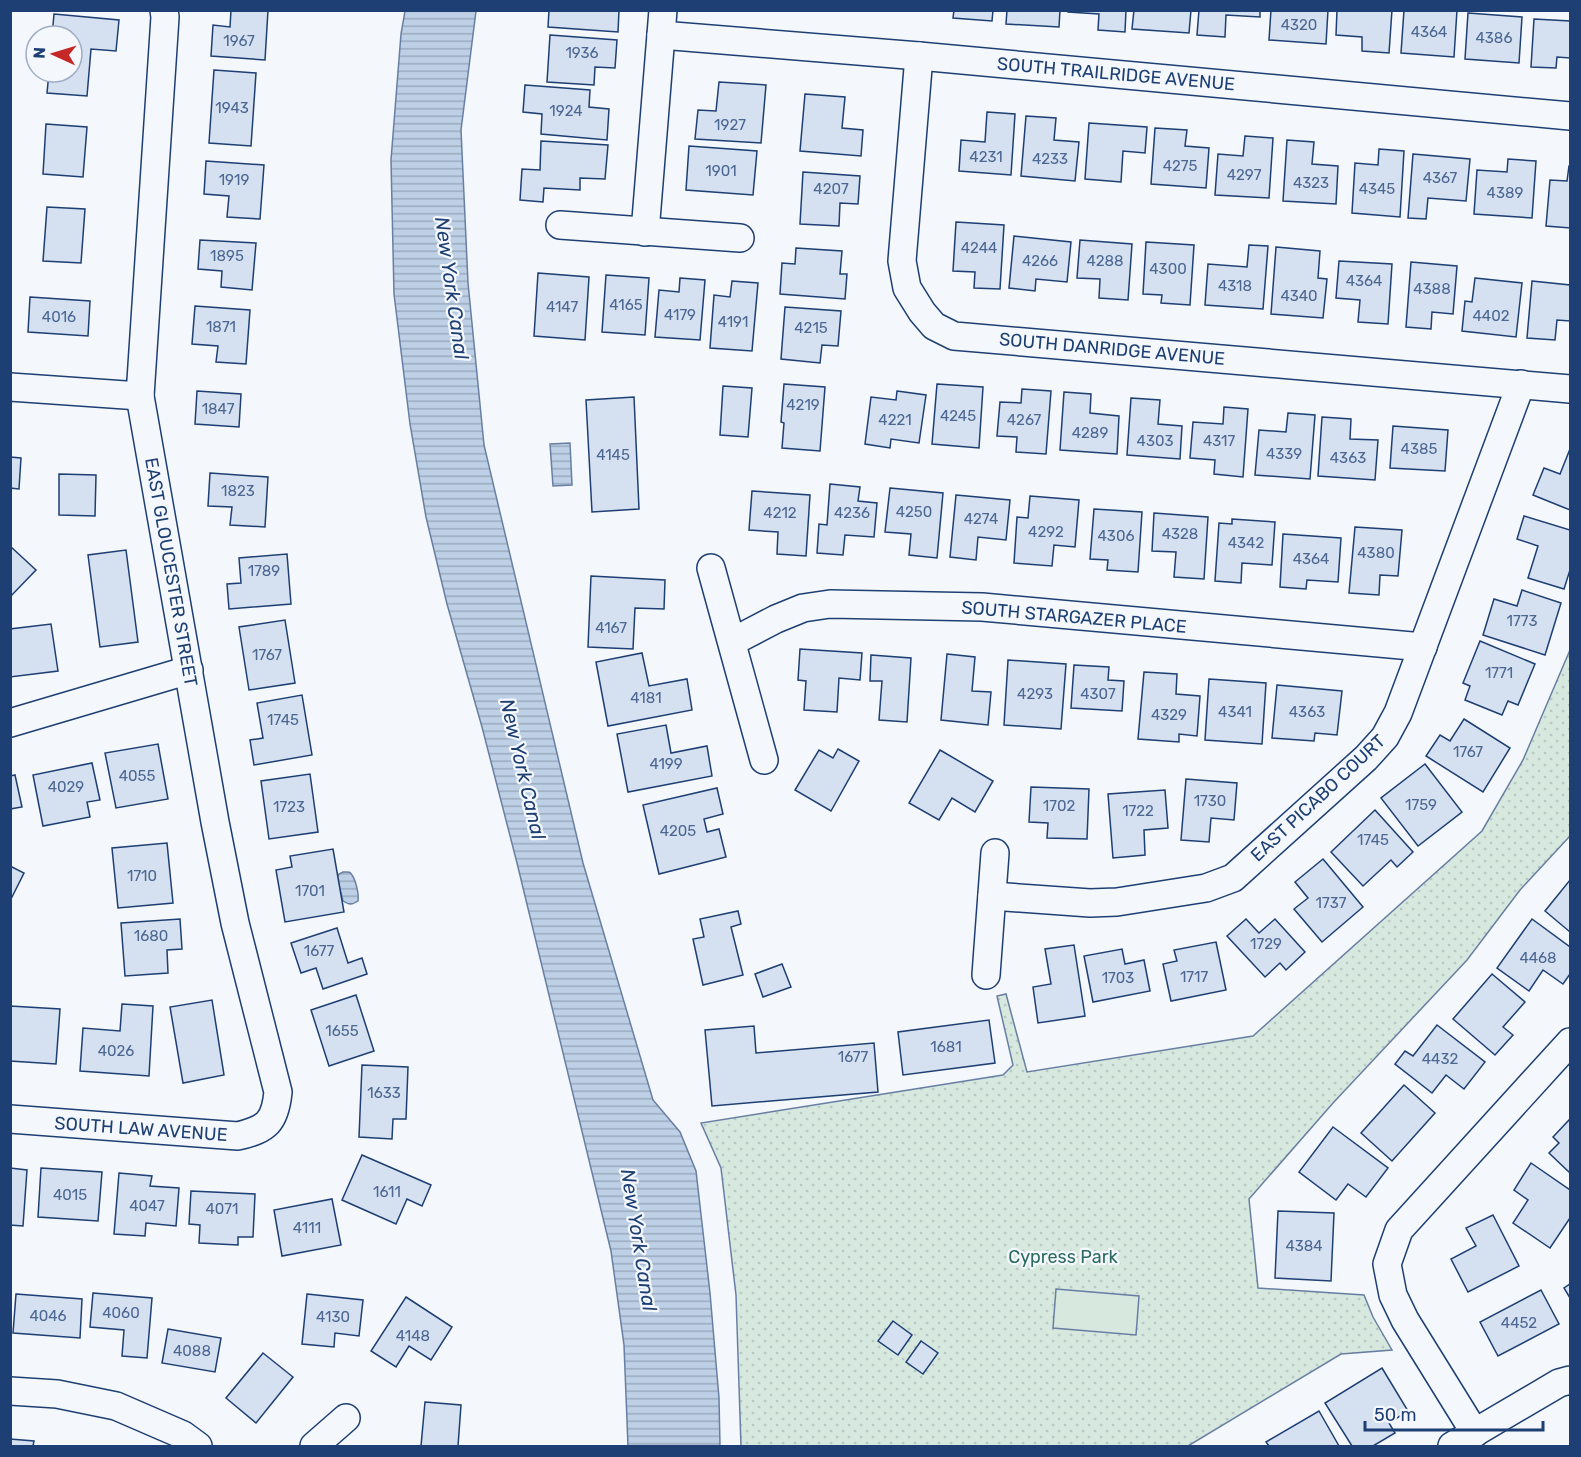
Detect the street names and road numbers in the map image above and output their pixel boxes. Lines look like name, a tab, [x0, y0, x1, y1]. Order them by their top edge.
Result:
street label: SOUTH TRAILRIDGE AVENUE	[996, 53, 1236, 95]
street label: SOUTH DANRIDGE AVENUE	[998, 328, 1226, 370]
street label: EAST GLOUCESTER STREET	[140, 456, 202, 688]
street label: SOUTH STARGAZER PLACE	[960, 596, 1188, 638]
street label: EAST PICABO COURT	[1246, 730, 1390, 866]
street label: SOUTH LAW AVENUE	[54, 1112, 228, 1146]

